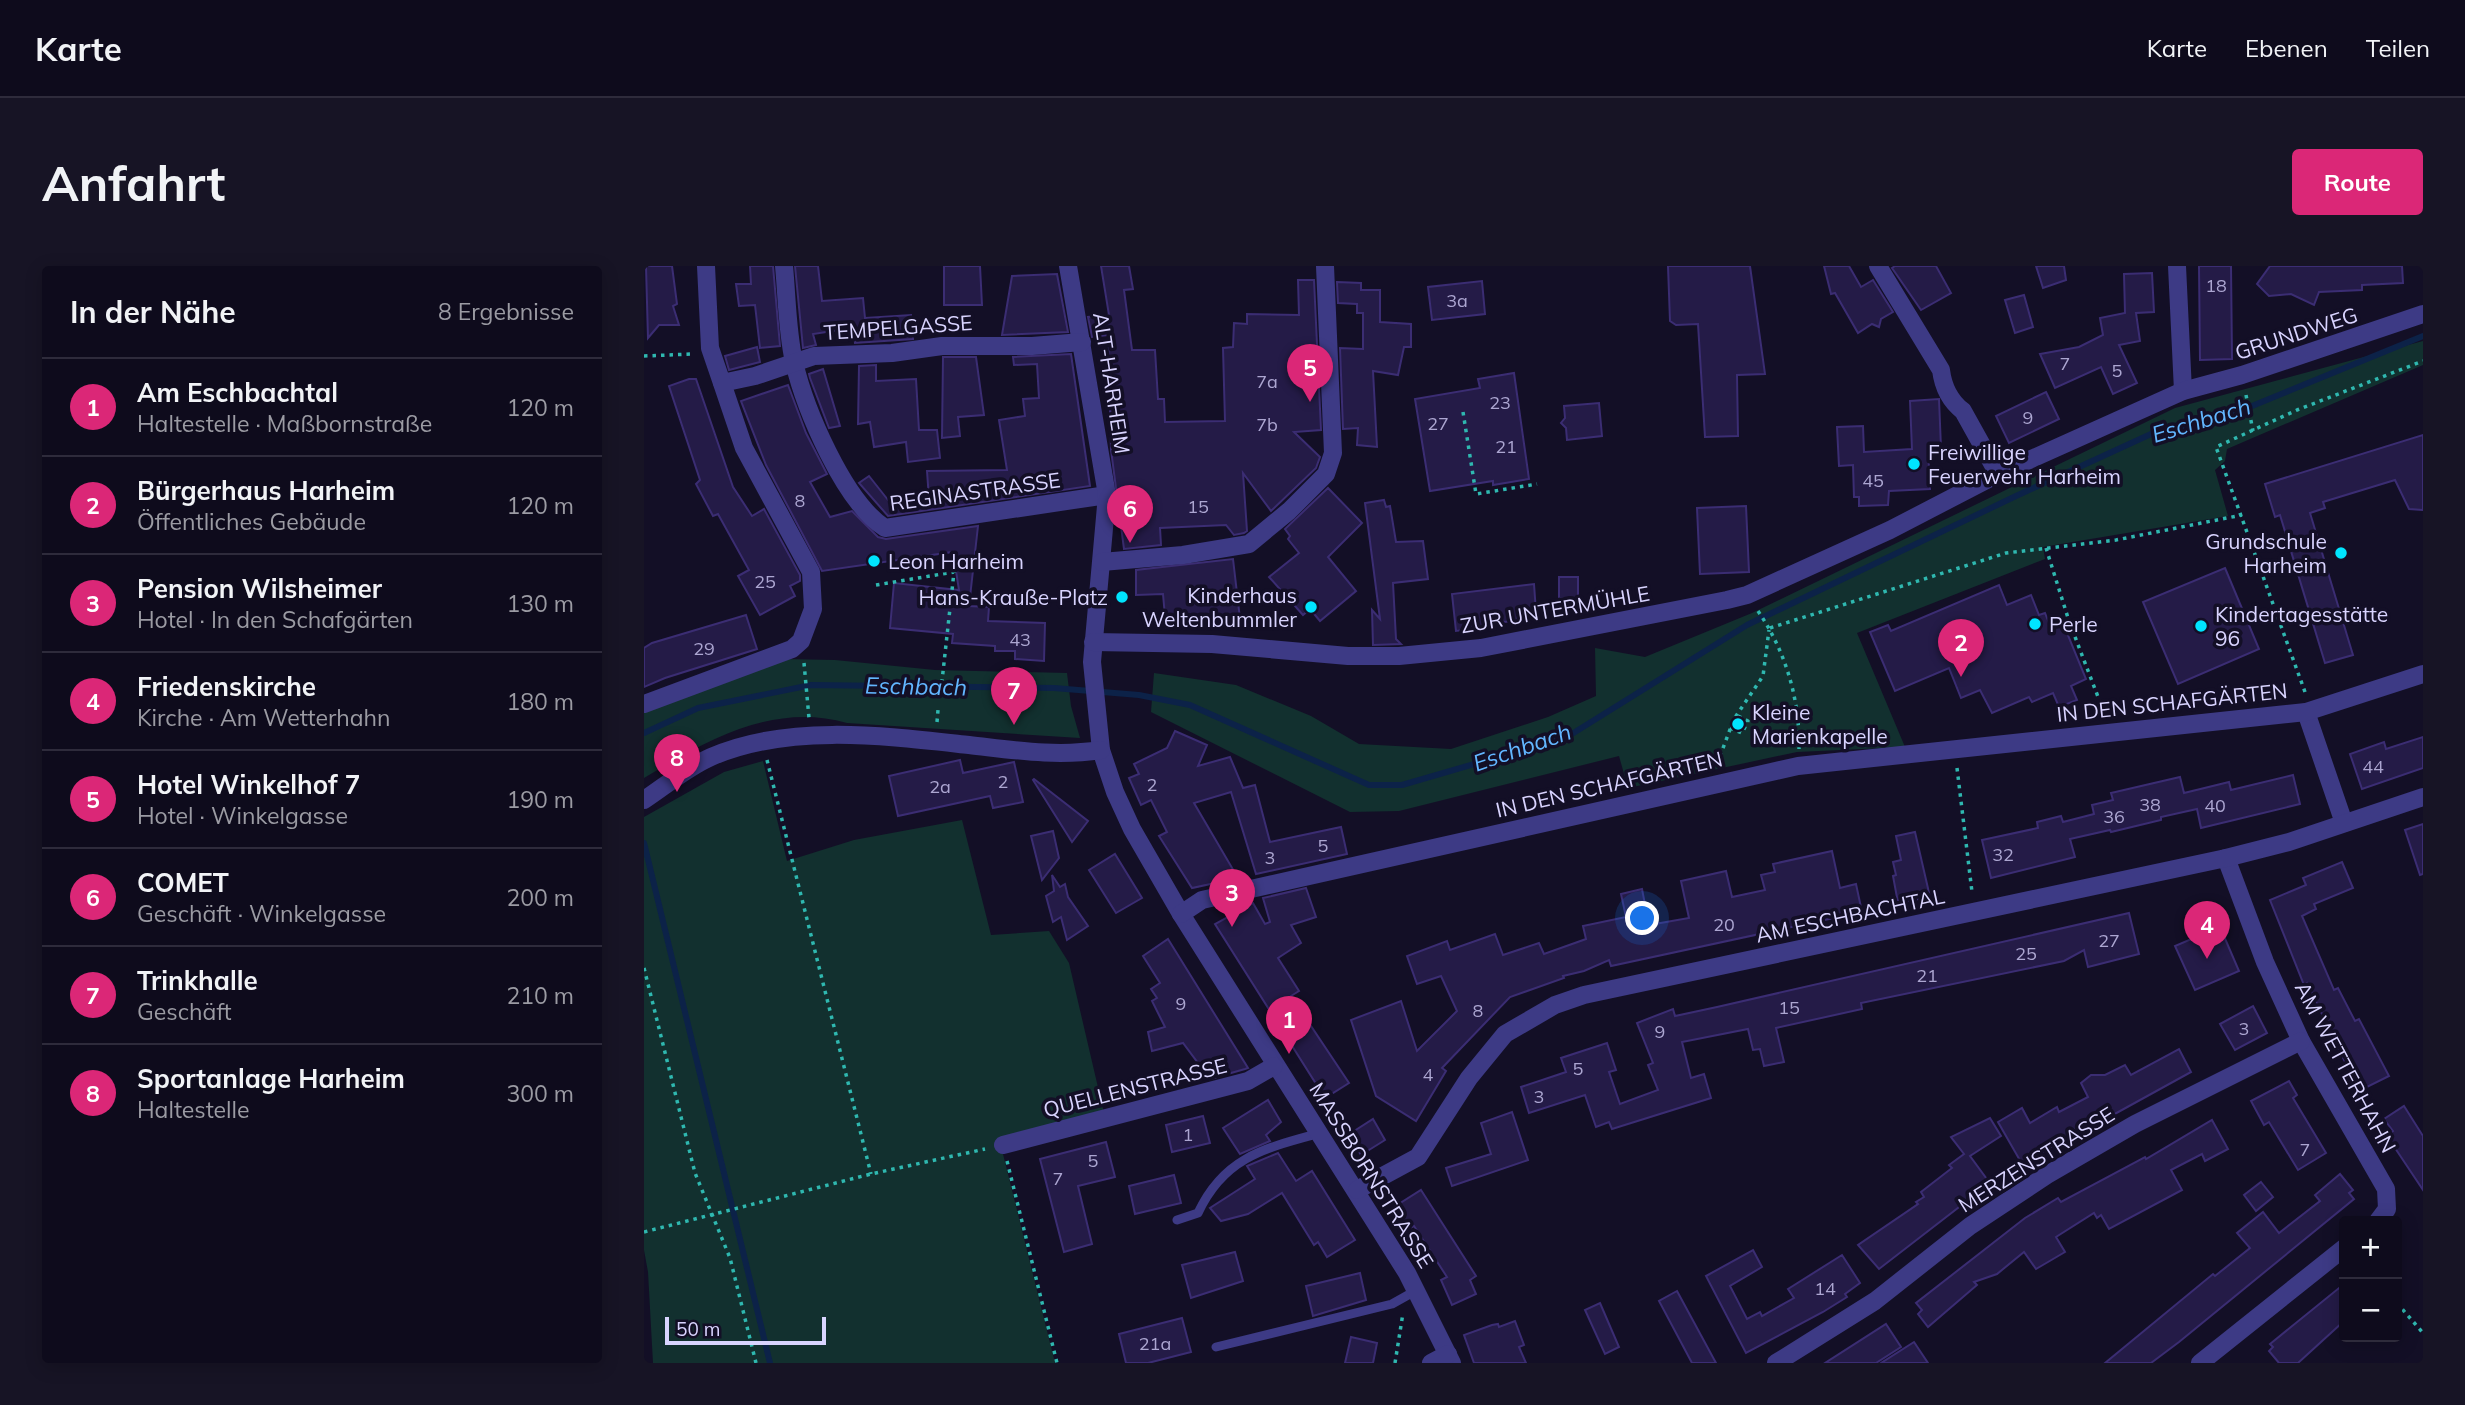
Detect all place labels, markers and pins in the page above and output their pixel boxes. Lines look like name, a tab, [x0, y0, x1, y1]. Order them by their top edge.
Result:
pin: 5	[1287, 344, 1333, 402]
place label: Freiwillige Feuerwehr Harheim	[1928, 439, 2121, 489]
marker: Freiwillige Feuerwehr Harheim	[1906, 456, 1922, 472]
pin: 6	[1107, 485, 1153, 543]
place label: Grundschule Harheim	[2205, 528, 2327, 578]
marker: Grundschule Harheim	[2333, 545, 2349, 561]
place label: Leon Harheim	[888, 548, 1024, 574]
marker: Leon Harheim	[866, 553, 882, 569]
place label: Kinderhaus Weltenbummler	[1142, 582, 1297, 632]
place label: Hans-Krauße-Platz	[919, 584, 1108, 610]
marker: Hans-Krauße-Platz	[1114, 589, 1130, 605]
marker: Kinderhaus Weltenbummler	[1303, 599, 1319, 615]
place label: Kindertagesstätte 96	[2215, 601, 2388, 651]
place label: Perle	[2049, 611, 2098, 637]
marker: Perle	[2027, 616, 2043, 632]
marker: Kindertagesstätte 96	[2193, 618, 2209, 634]
pin: 2	[1938, 619, 1984, 677]
pin: 7	[991, 667, 1037, 725]
place label: Kleine Marienkapelle	[1752, 699, 1888, 749]
marker: Kleine Marienkapelle	[1730, 716, 1746, 732]
pin: 8	[654, 734, 700, 792]
pin: 3	[1209, 869, 1255, 927]
pin: 4	[2184, 901, 2230, 959]
pin: 1	[1266, 996, 1312, 1054]

